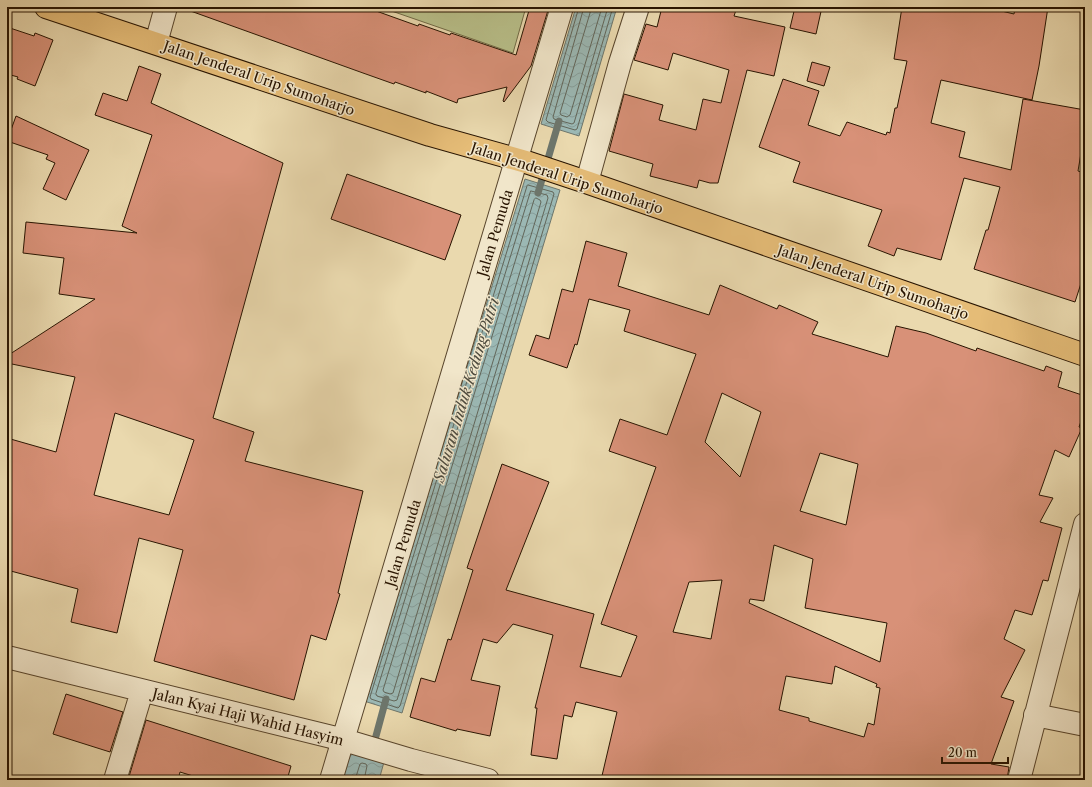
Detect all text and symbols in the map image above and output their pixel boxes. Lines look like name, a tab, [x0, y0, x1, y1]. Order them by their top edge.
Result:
street label: Jalan Jenderal Urip Sumoharjo	[159, 36, 357, 119]
street label: Jalan Jenderal Urip Sumoharjo	[467, 138, 665, 218]
street label: Jalan Pemuda	[473, 187, 517, 281]
street label: Jalan Jenderal Urip Sumoharjo	[773, 240, 971, 323]
water label: Saluran Induk Kedung Putri	[429, 294, 503, 485]
street label: Jalan Pemuda	[381, 497, 425, 591]
street label: Jalan Kyai Haji Wahid Hasyim	[149, 684, 345, 749]
scale bar	[942, 739, 1008, 765]
text: 20 m	[948, 745, 977, 760]

